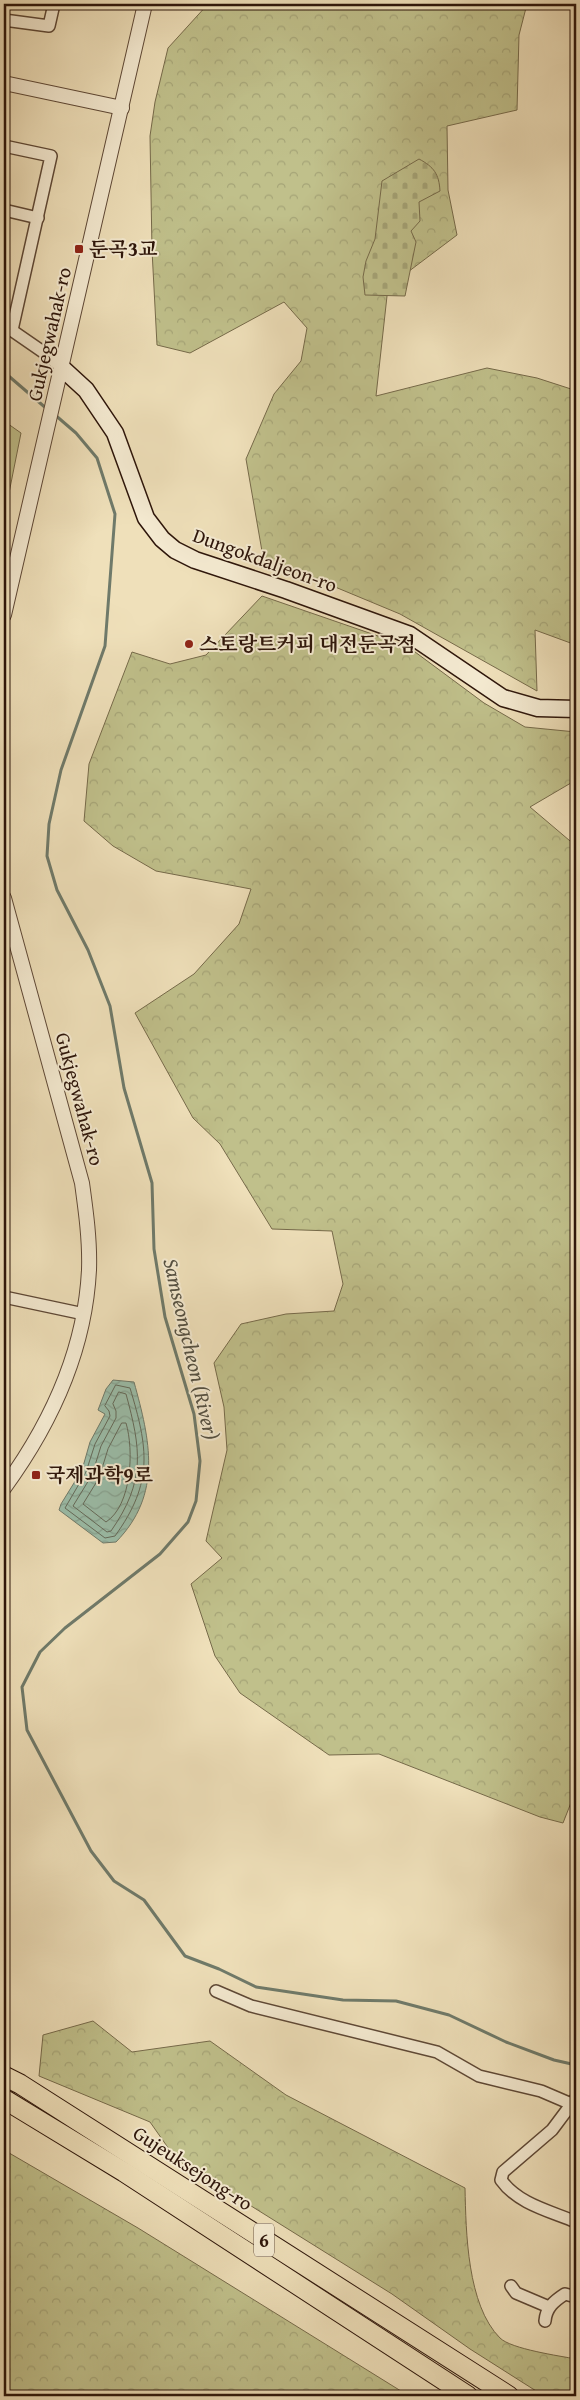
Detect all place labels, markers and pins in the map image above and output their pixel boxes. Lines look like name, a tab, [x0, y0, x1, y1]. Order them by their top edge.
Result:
place label: 둔곡3교	[89, 234, 158, 263]
marker: 둔곡3교	[73, 243, 85, 255]
place label: 스토랑트커피 대전둔곡점	[199, 629, 416, 658]
marker: 스토랑트커피 대전둔곡점	[183, 638, 195, 650]
place label: 국제과학9로	[46, 1460, 154, 1489]
marker: 국제과학9로	[30, 1469, 42, 1481]

